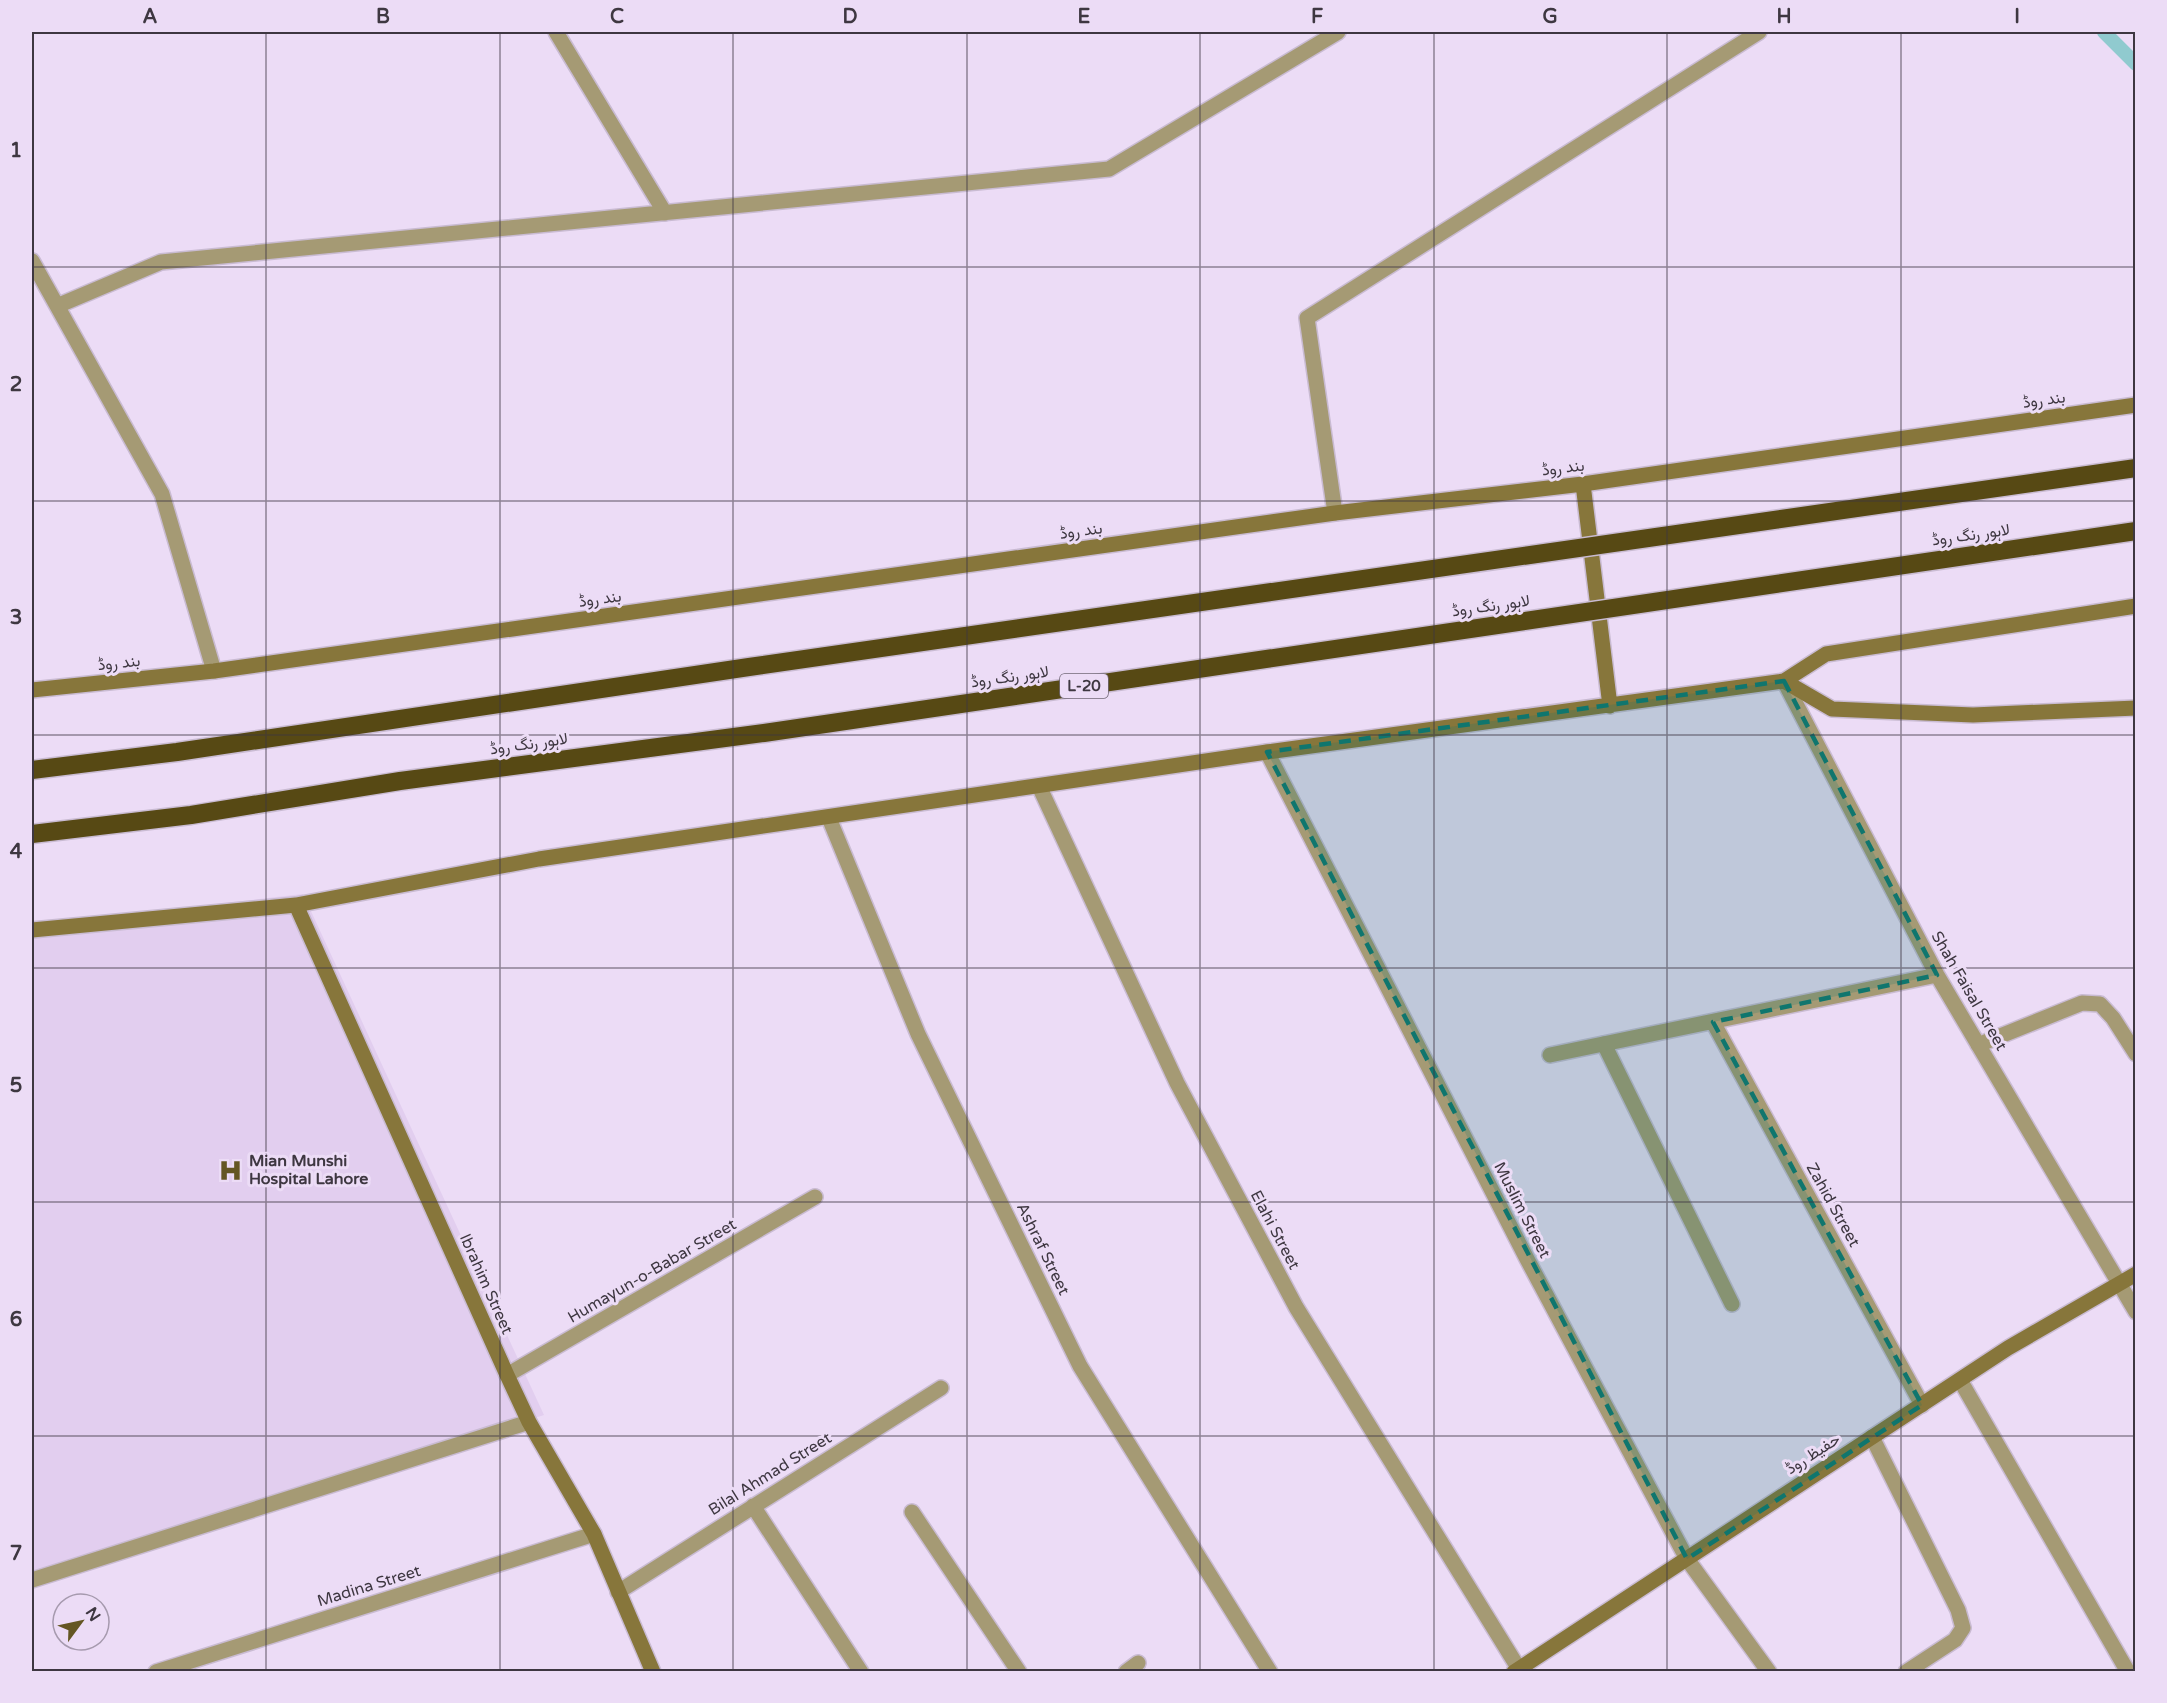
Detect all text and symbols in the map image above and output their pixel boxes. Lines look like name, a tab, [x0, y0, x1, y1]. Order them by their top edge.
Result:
text: A	[143, 5, 158, 29]
text: B	[376, 5, 390, 29]
text: C	[610, 5, 624, 29]
text: D	[842, 5, 858, 29]
text: E	[1078, 5, 1091, 29]
text: F	[1311, 5, 1323, 29]
text: G	[1542, 5, 1558, 29]
text: H	[1776, 5, 1792, 29]
text: I	[2014, 5, 2020, 29]
text: 1	[10, 139, 22, 163]
text: 2	[10, 373, 22, 397]
street label: بند روڈ	[2021, 387, 2067, 413]
street label: بند روڈ	[1541, 455, 1585, 481]
street label: بند روڈ	[1058, 518, 1104, 544]
street label: لاہور رنگ روڈ	[1931, 520, 2011, 550]
street label: بند روڈ	[577, 586, 623, 612]
street label: لاہور رنگ روڈ	[1451, 591, 1531, 621]
text: 3	[10, 606, 22, 630]
street label: بند روڈ	[97, 651, 141, 675]
street label: لاہور رنگ روڈ	[970, 662, 1050, 692]
road number: L-20	[1060, 674, 1108, 698]
street label: لاہور رنگ روڈ	[489, 729, 569, 759]
text: 4	[10, 840, 23, 864]
street label: Shah Faisal Street	[1927, 928, 2011, 1054]
text: 5	[10, 1074, 22, 1098]
place label: Mian Munshi Hospital Lahore	[249, 1151, 368, 1189]
hospital icon: Mian Munshi Hospital Lahore	[218, 1157, 244, 1183]
street label: Muslim Street	[1489, 1159, 1555, 1261]
street label: Zahid Street	[1802, 1160, 1864, 1250]
street label: Elahi Street	[1246, 1187, 1304, 1273]
street label: Ashraf Street	[1012, 1200, 1074, 1298]
street label: Humayun-o-Babar Street	[564, 1215, 740, 1327]
street label: Ibrahim Street	[455, 1231, 517, 1337]
text: 6	[10, 1308, 22, 1332]
street label: Bilal Ahmad Street	[705, 1428, 835, 1520]
street label: حفیظ روڈ	[1782, 1429, 1844, 1479]
text: 7	[10, 1542, 22, 1566]
street label: Madina Street	[315, 1561, 423, 1611]
north arrow	[51, 1592, 111, 1652]
text: N	[81, 1604, 105, 1625]

